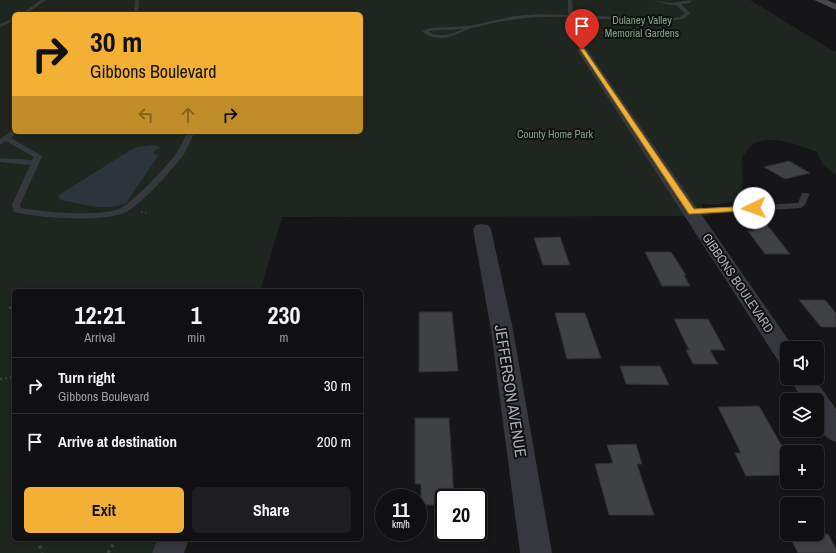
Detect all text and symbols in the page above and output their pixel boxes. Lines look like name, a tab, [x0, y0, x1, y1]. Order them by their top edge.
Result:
pin	[565, 9, 599, 50]
park label: Dulaney Valley Memorial Gardens	[605, 13, 680, 40]
icon: arrive	[571, 15, 593, 37]
text: 30 m	[90, 23, 142, 61]
icon: right	[24, 28, 76, 80]
text: Gibbons Boulevard	[90, 59, 216, 84]
icon: left	[135, 104, 157, 126]
icon: ahead	[177, 104, 199, 126]
icon: right	[219, 104, 241, 126]
park label: County Home Park	[517, 127, 594, 141]
position arrow	[733, 187, 775, 229]
street label: GIBBONS BOULEVARD	[698, 230, 778, 336]
text: 12:21	[75, 299, 125, 331]
text: 1	[191, 299, 202, 331]
text: 230	[268, 299, 300, 331]
street label: JEFFERSON AVENUE	[490, 323, 532, 459]
text: Arrival	[84, 329, 115, 346]
text: min	[187, 329, 205, 346]
text: m	[280, 329, 288, 346]
map controls	[780, 341, 824, 541]
button: sound	[780, 341, 824, 385]
text: Turn right	[58, 367, 115, 388]
icon: right	[24, 375, 46, 397]
text: 30 m	[324, 375, 351, 396]
text: Gibbons Boulevard	[58, 388, 149, 405]
button: layers	[780, 393, 824, 437]
icon: arrive	[24, 431, 46, 453]
text: Arrive at destination	[58, 431, 177, 452]
text: 200 m	[317, 431, 351, 452]
button: +	[780, 445, 824, 489]
button: Exit	[24, 487, 184, 533]
button: Share	[192, 487, 351, 533]
speed limit sign: 20	[435, 489, 487, 541]
text: 11	[392, 496, 410, 523]
button: −	[780, 497, 824, 541]
text: km/h	[392, 518, 410, 531]

